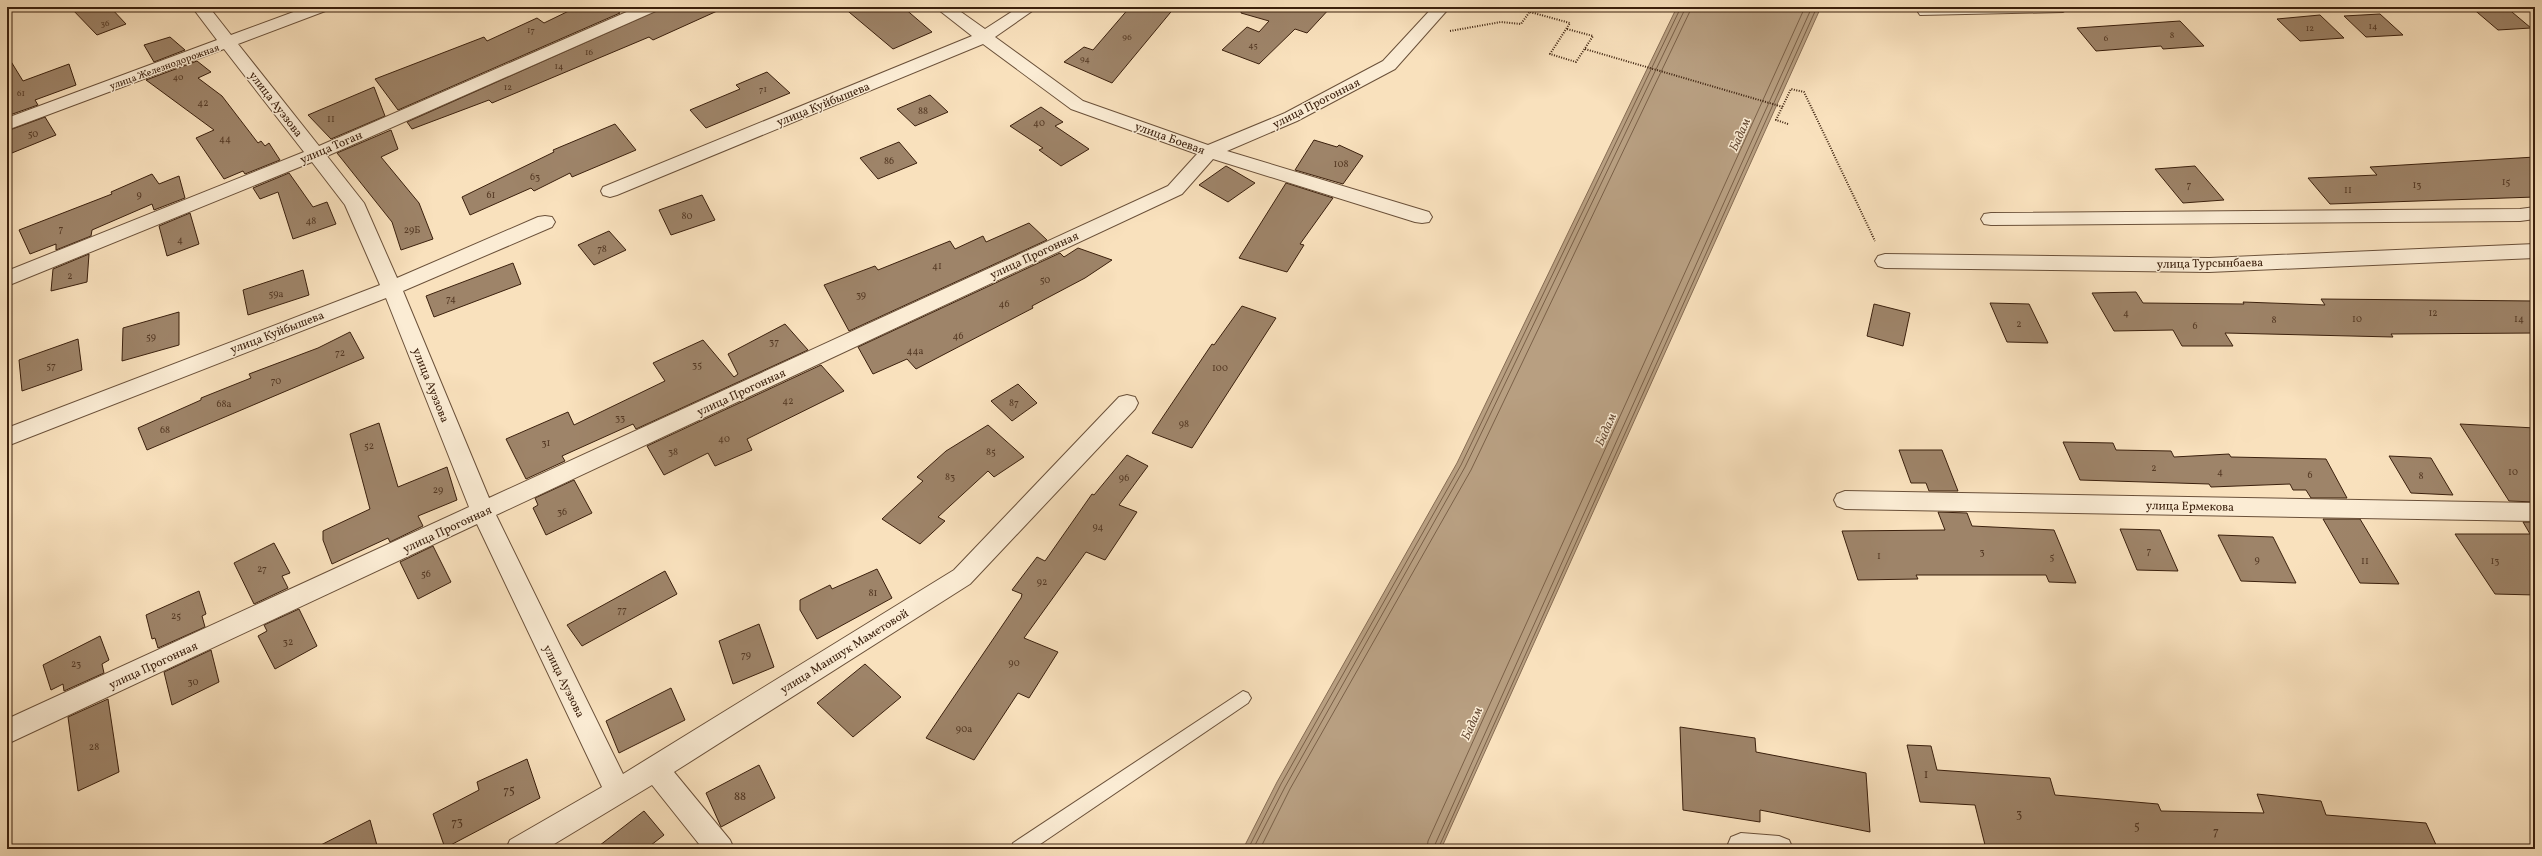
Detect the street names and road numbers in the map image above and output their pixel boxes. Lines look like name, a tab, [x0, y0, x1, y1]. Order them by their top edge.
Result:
street label: улица Железнодорожная	[107, 41, 221, 93]
street label: улица Ауэзова	[245, 69, 306, 141]
street label: улица Прогонная	[1270, 75, 1363, 133]
street label: улица Куйбышева	[774, 79, 872, 131]
street label: улица Боевая	[1132, 119, 1207, 159]
street label: улица Тоган	[298, 128, 365, 168]
street label: улица Прогонная	[987, 228, 1081, 284]
street label: улица Турсынбаева	[2157, 255, 2263, 273]
street label: улица Куйбышева	[228, 308, 327, 358]
street label: улица Ауэзова	[408, 346, 452, 425]
street label: улица Прогонная	[694, 365, 788, 421]
street label: улица Ермекова	[2146, 498, 2234, 516]
street label: улица Прогонная	[400, 502, 494, 558]
street label: улица Маншук Маметовой	[777, 606, 912, 698]
street label: улица Прогонная	[106, 638, 200, 694]
street label: улица Ауэзова	[539, 642, 588, 721]

